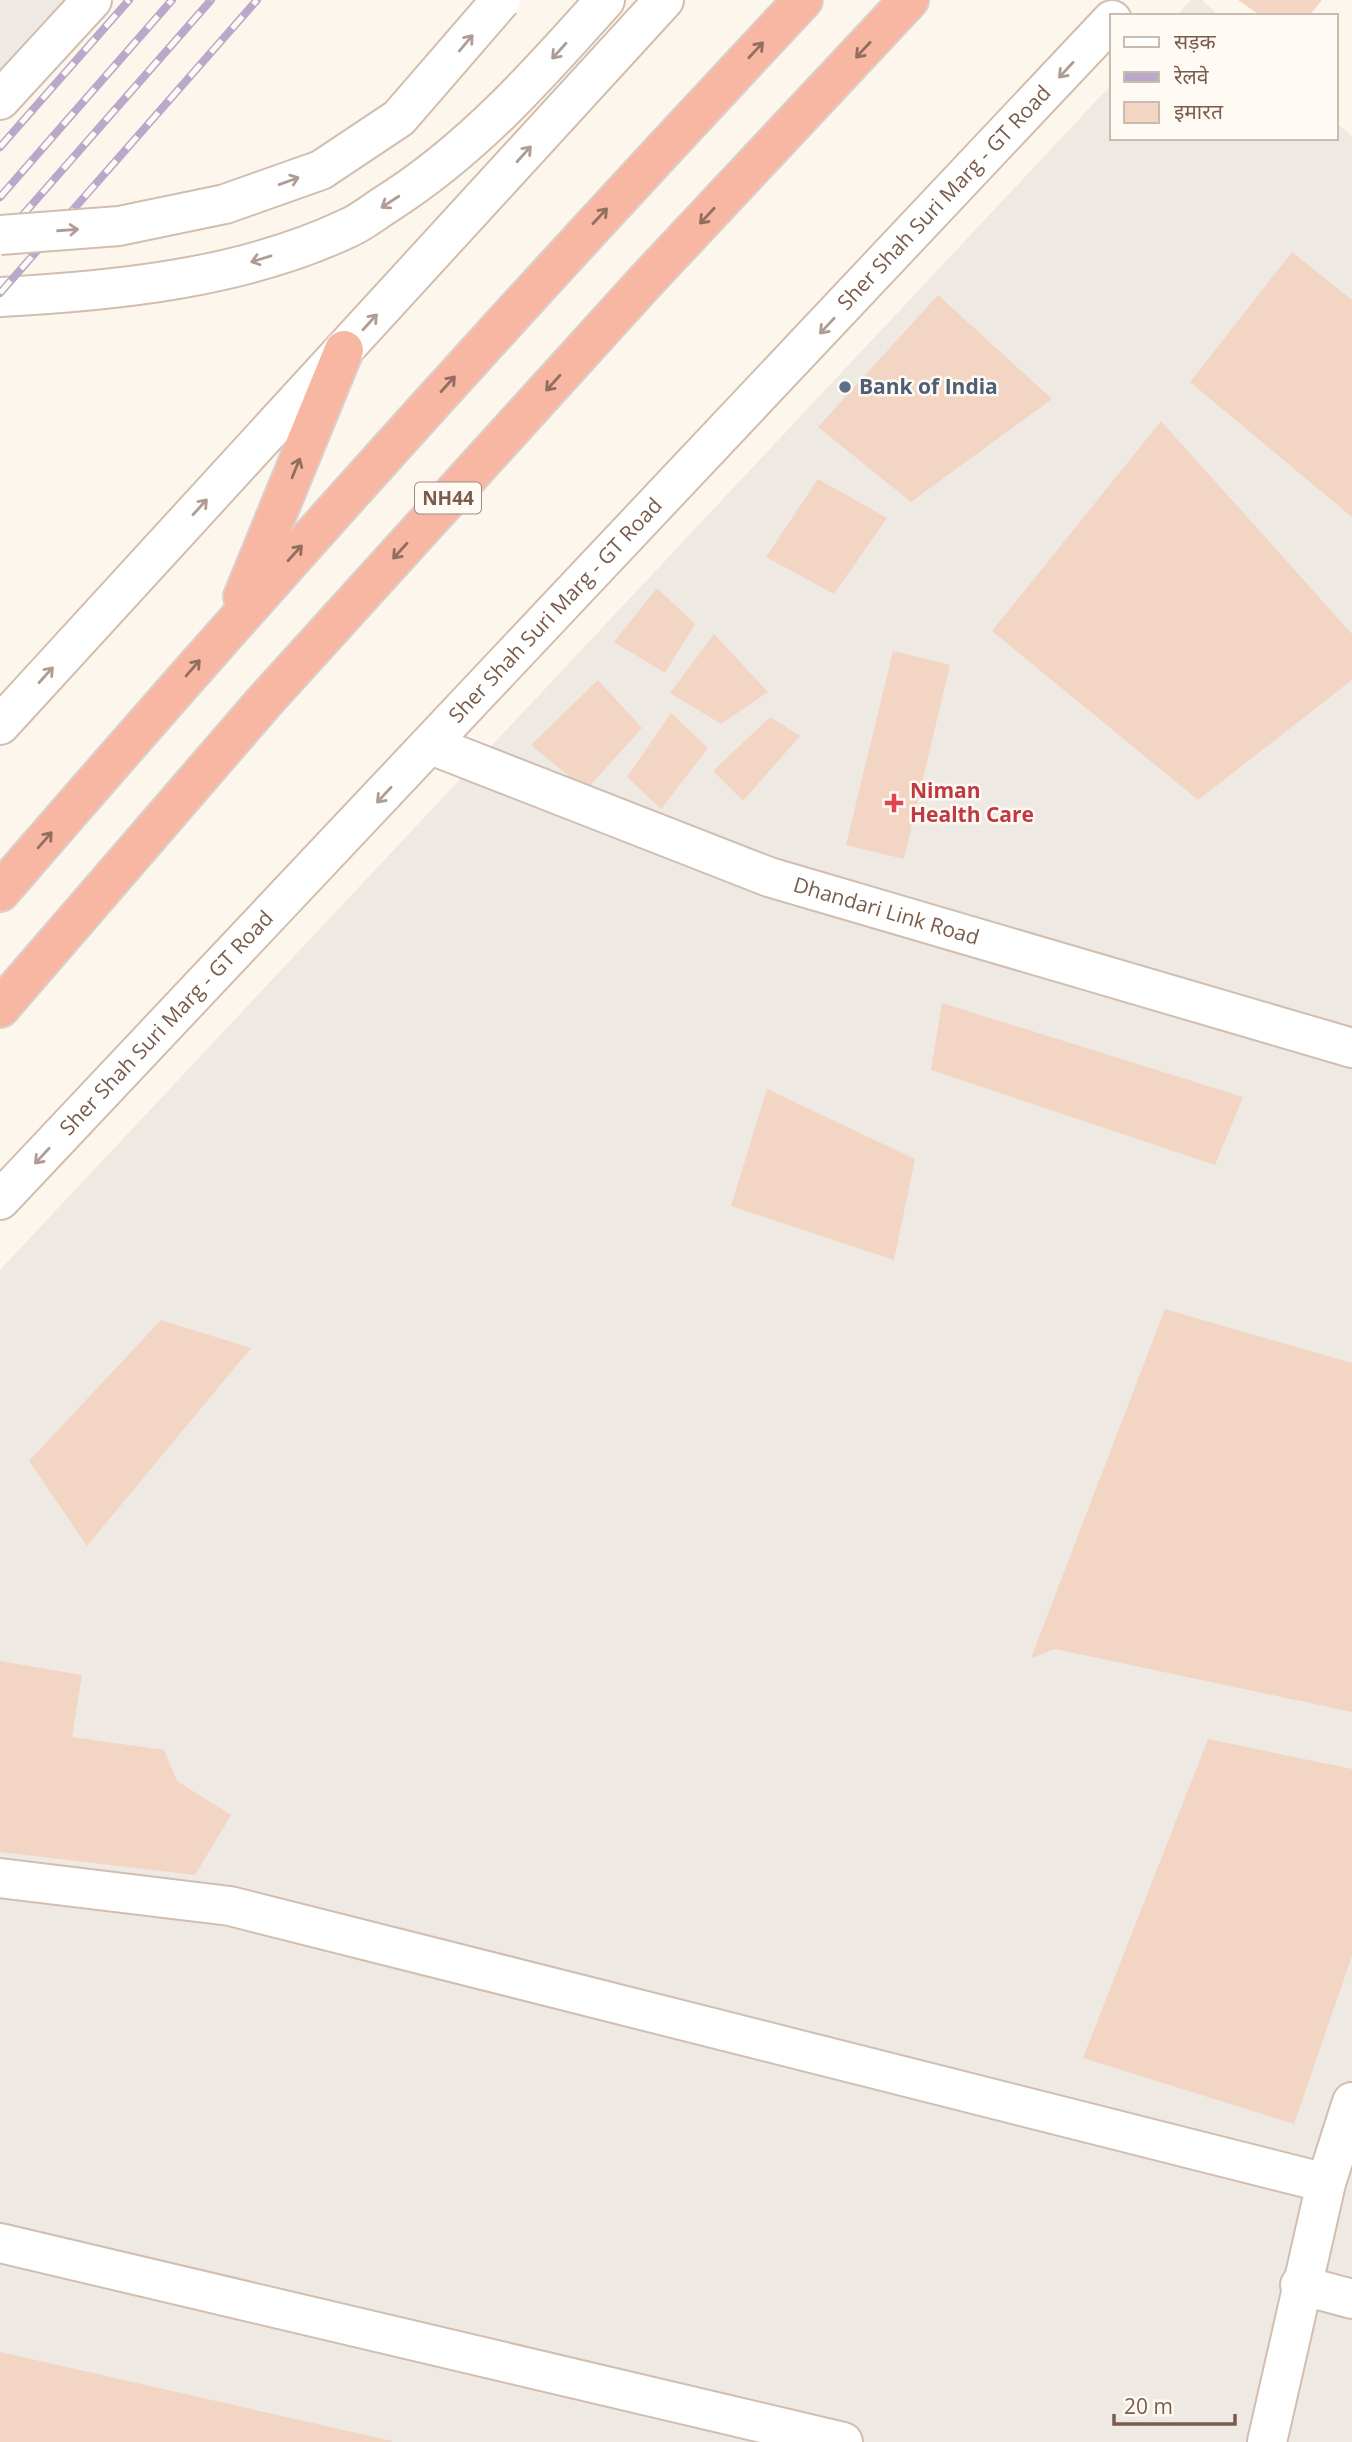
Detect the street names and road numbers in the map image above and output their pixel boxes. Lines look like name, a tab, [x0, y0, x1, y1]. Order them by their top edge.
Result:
street label: Sher Shah Suri Marg - GT Road	[831, 79, 1056, 316]
road number: NH44	[415, 482, 481, 513]
street label: Sher Shah Suri Marg - GT Road	[442, 491, 668, 728]
street label: Dhandari Link Road	[790, 870, 983, 951]
street label: Sher Shah Suri Marg - GT Road	[53, 904, 279, 1141]

